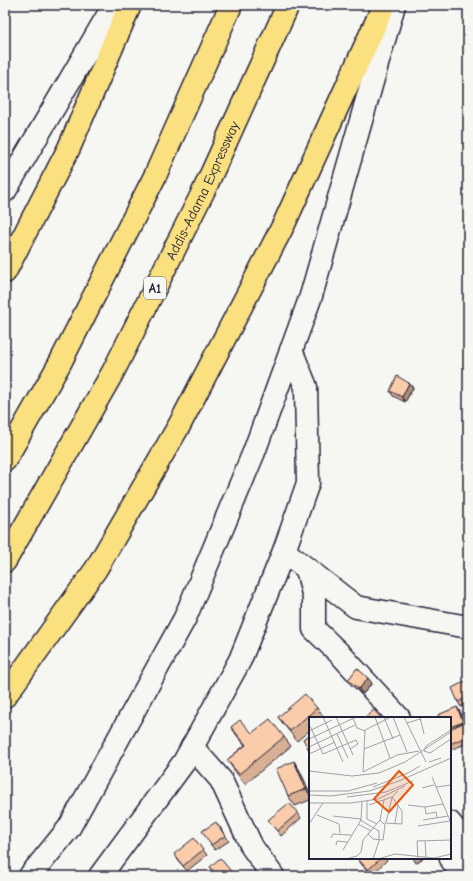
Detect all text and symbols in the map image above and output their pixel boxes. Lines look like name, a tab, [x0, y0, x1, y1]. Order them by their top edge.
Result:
street label: Addis-Adama Expressway	[162, 118, 243, 263]
road number: A1	[144, 277, 166, 299]
inset map	[309, 717, 451, 859]

